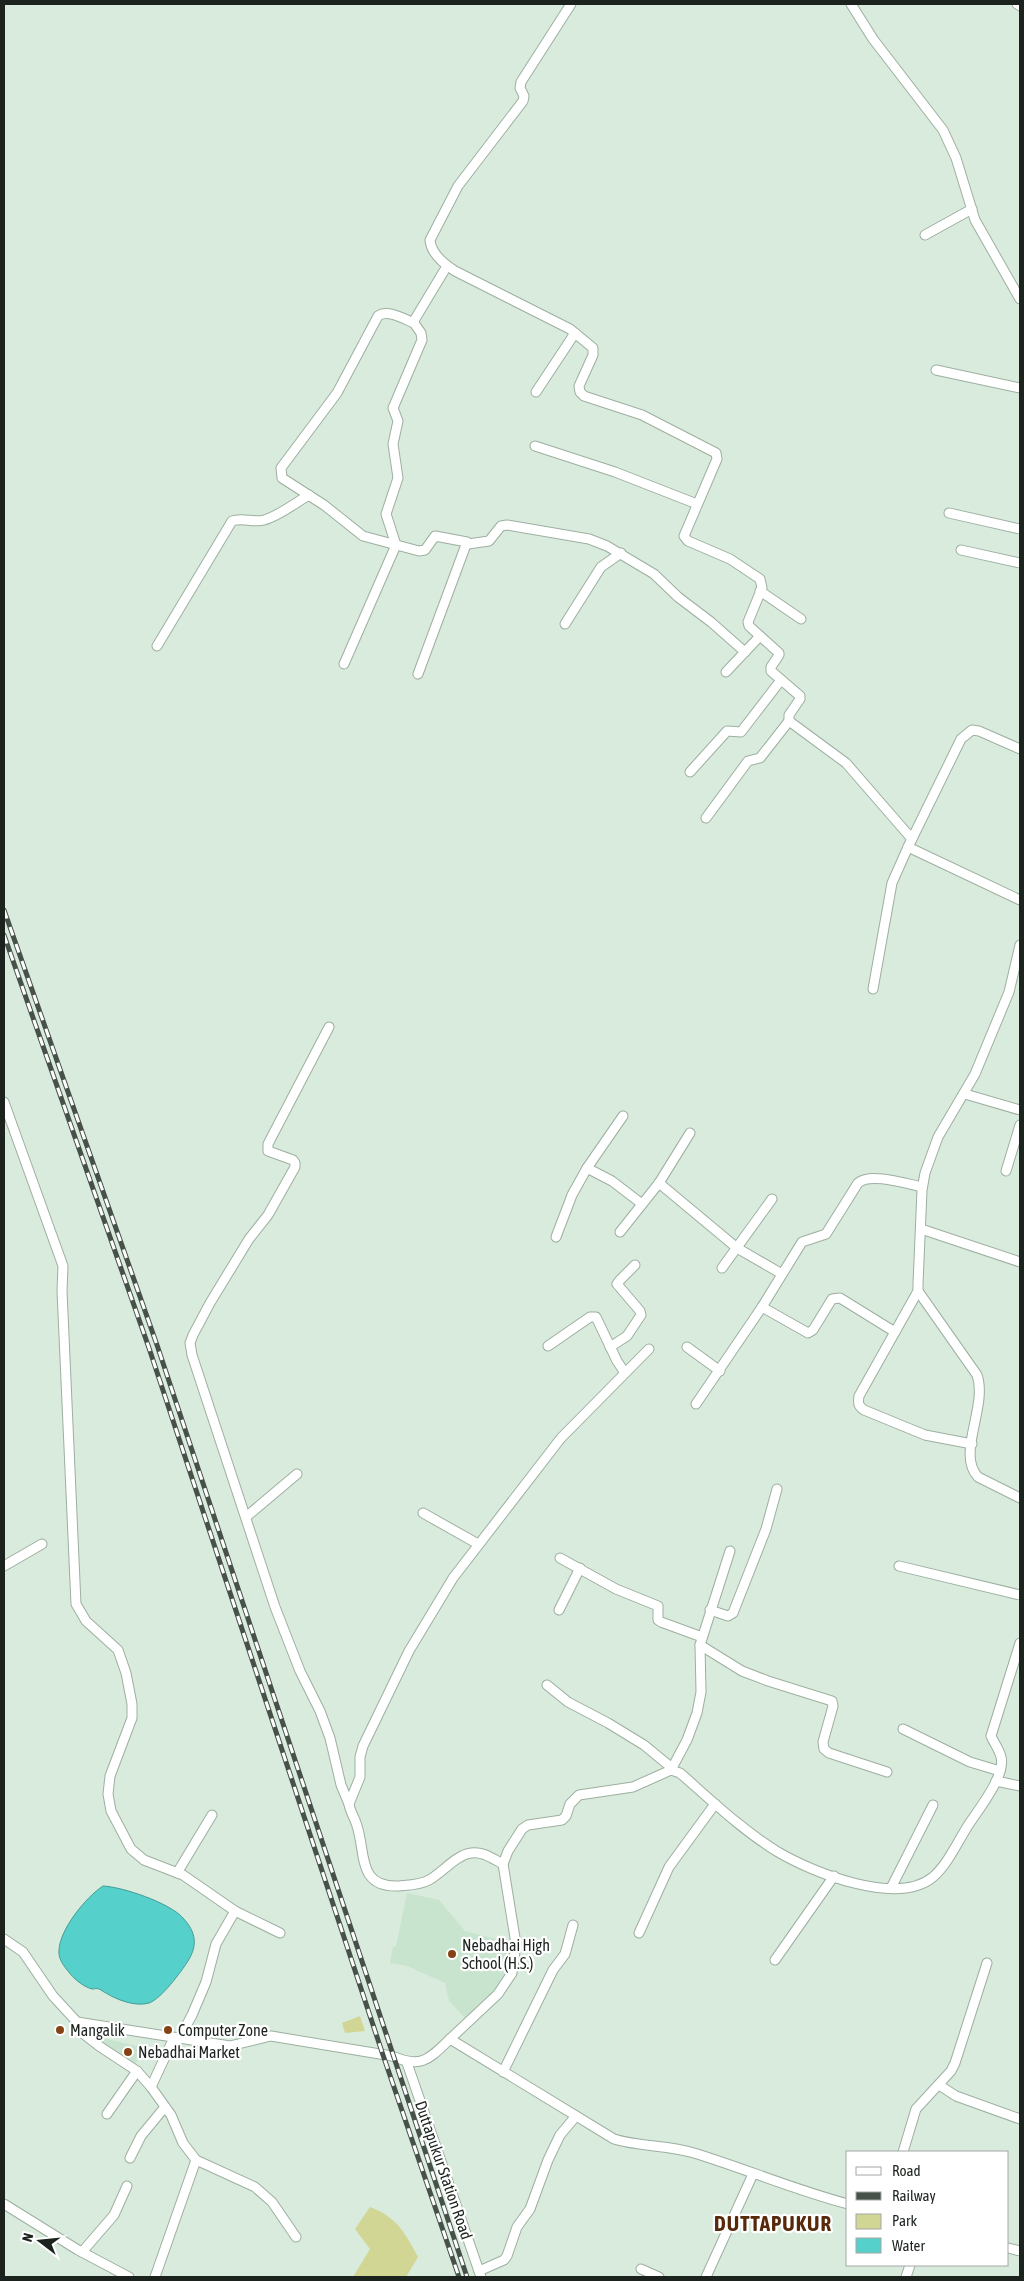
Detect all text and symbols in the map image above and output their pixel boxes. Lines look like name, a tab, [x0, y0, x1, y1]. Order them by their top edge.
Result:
place label: Nebadhai High School (H.S.)	[462, 1936, 550, 1973]
marker: Nebadhai High School (H.S.)	[446, 1948, 458, 1960]
place label: Mangalik	[70, 2021, 125, 2040]
place label: Computer Zone	[178, 2021, 268, 2040]
marker: Mangalik	[54, 2024, 66, 2036]
marker: Computer Zone	[162, 2024, 174, 2036]
place label: Nebadhai Market	[138, 2043, 240, 2061]
marker: Nebadhai Market	[122, 2046, 134, 2058]
street label: Duttapukur Station Road	[411, 2098, 476, 2242]
legend	[846, 2151, 1009, 2266]
text: Road	[892, 2162, 921, 2179]
text: Railway	[892, 2187, 936, 2204]
district label: DUTTAPUKUR	[714, 2211, 832, 2235]
text: Park	[892, 2212, 917, 2229]
north arrow	[15, 2216, 65, 2266]
text: N	[19, 2231, 36, 2244]
text: Water	[892, 2237, 925, 2254]

